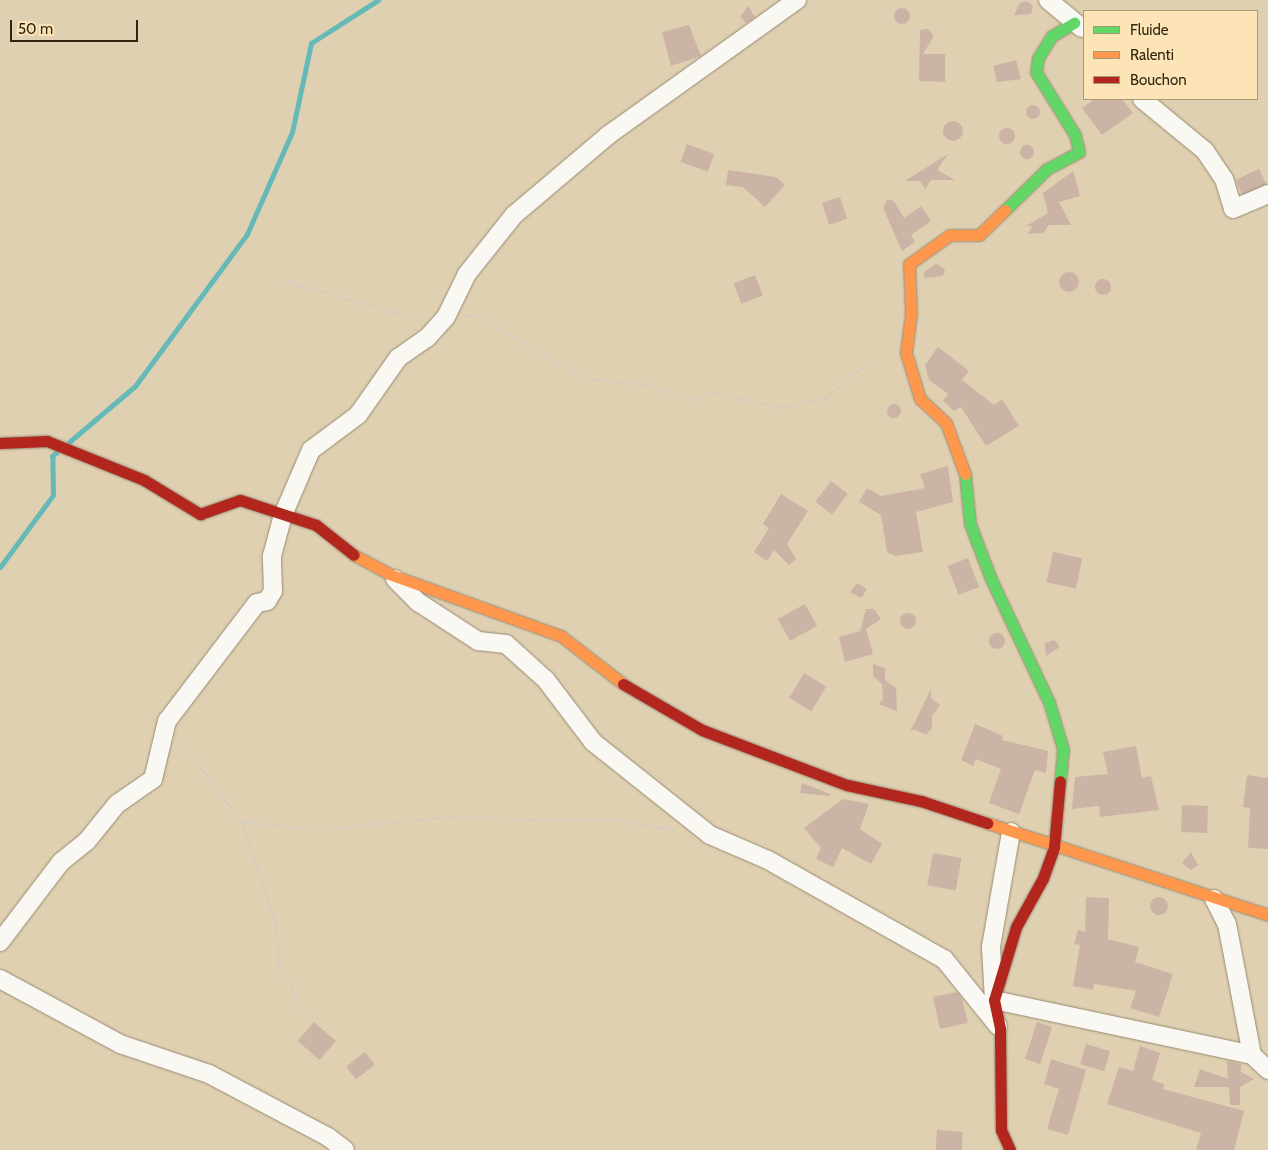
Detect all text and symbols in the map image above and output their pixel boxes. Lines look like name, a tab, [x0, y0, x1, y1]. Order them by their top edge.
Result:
scale bar	[12, 10, 140, 42]
legend	[1083, 10, 1258, 100]
text: 50 m	[18, 20, 53, 38]
text: Fluide	[1130, 21, 1168, 39]
text: Ralenti	[1130, 46, 1174, 64]
text: Bouchon	[1130, 71, 1187, 89]

